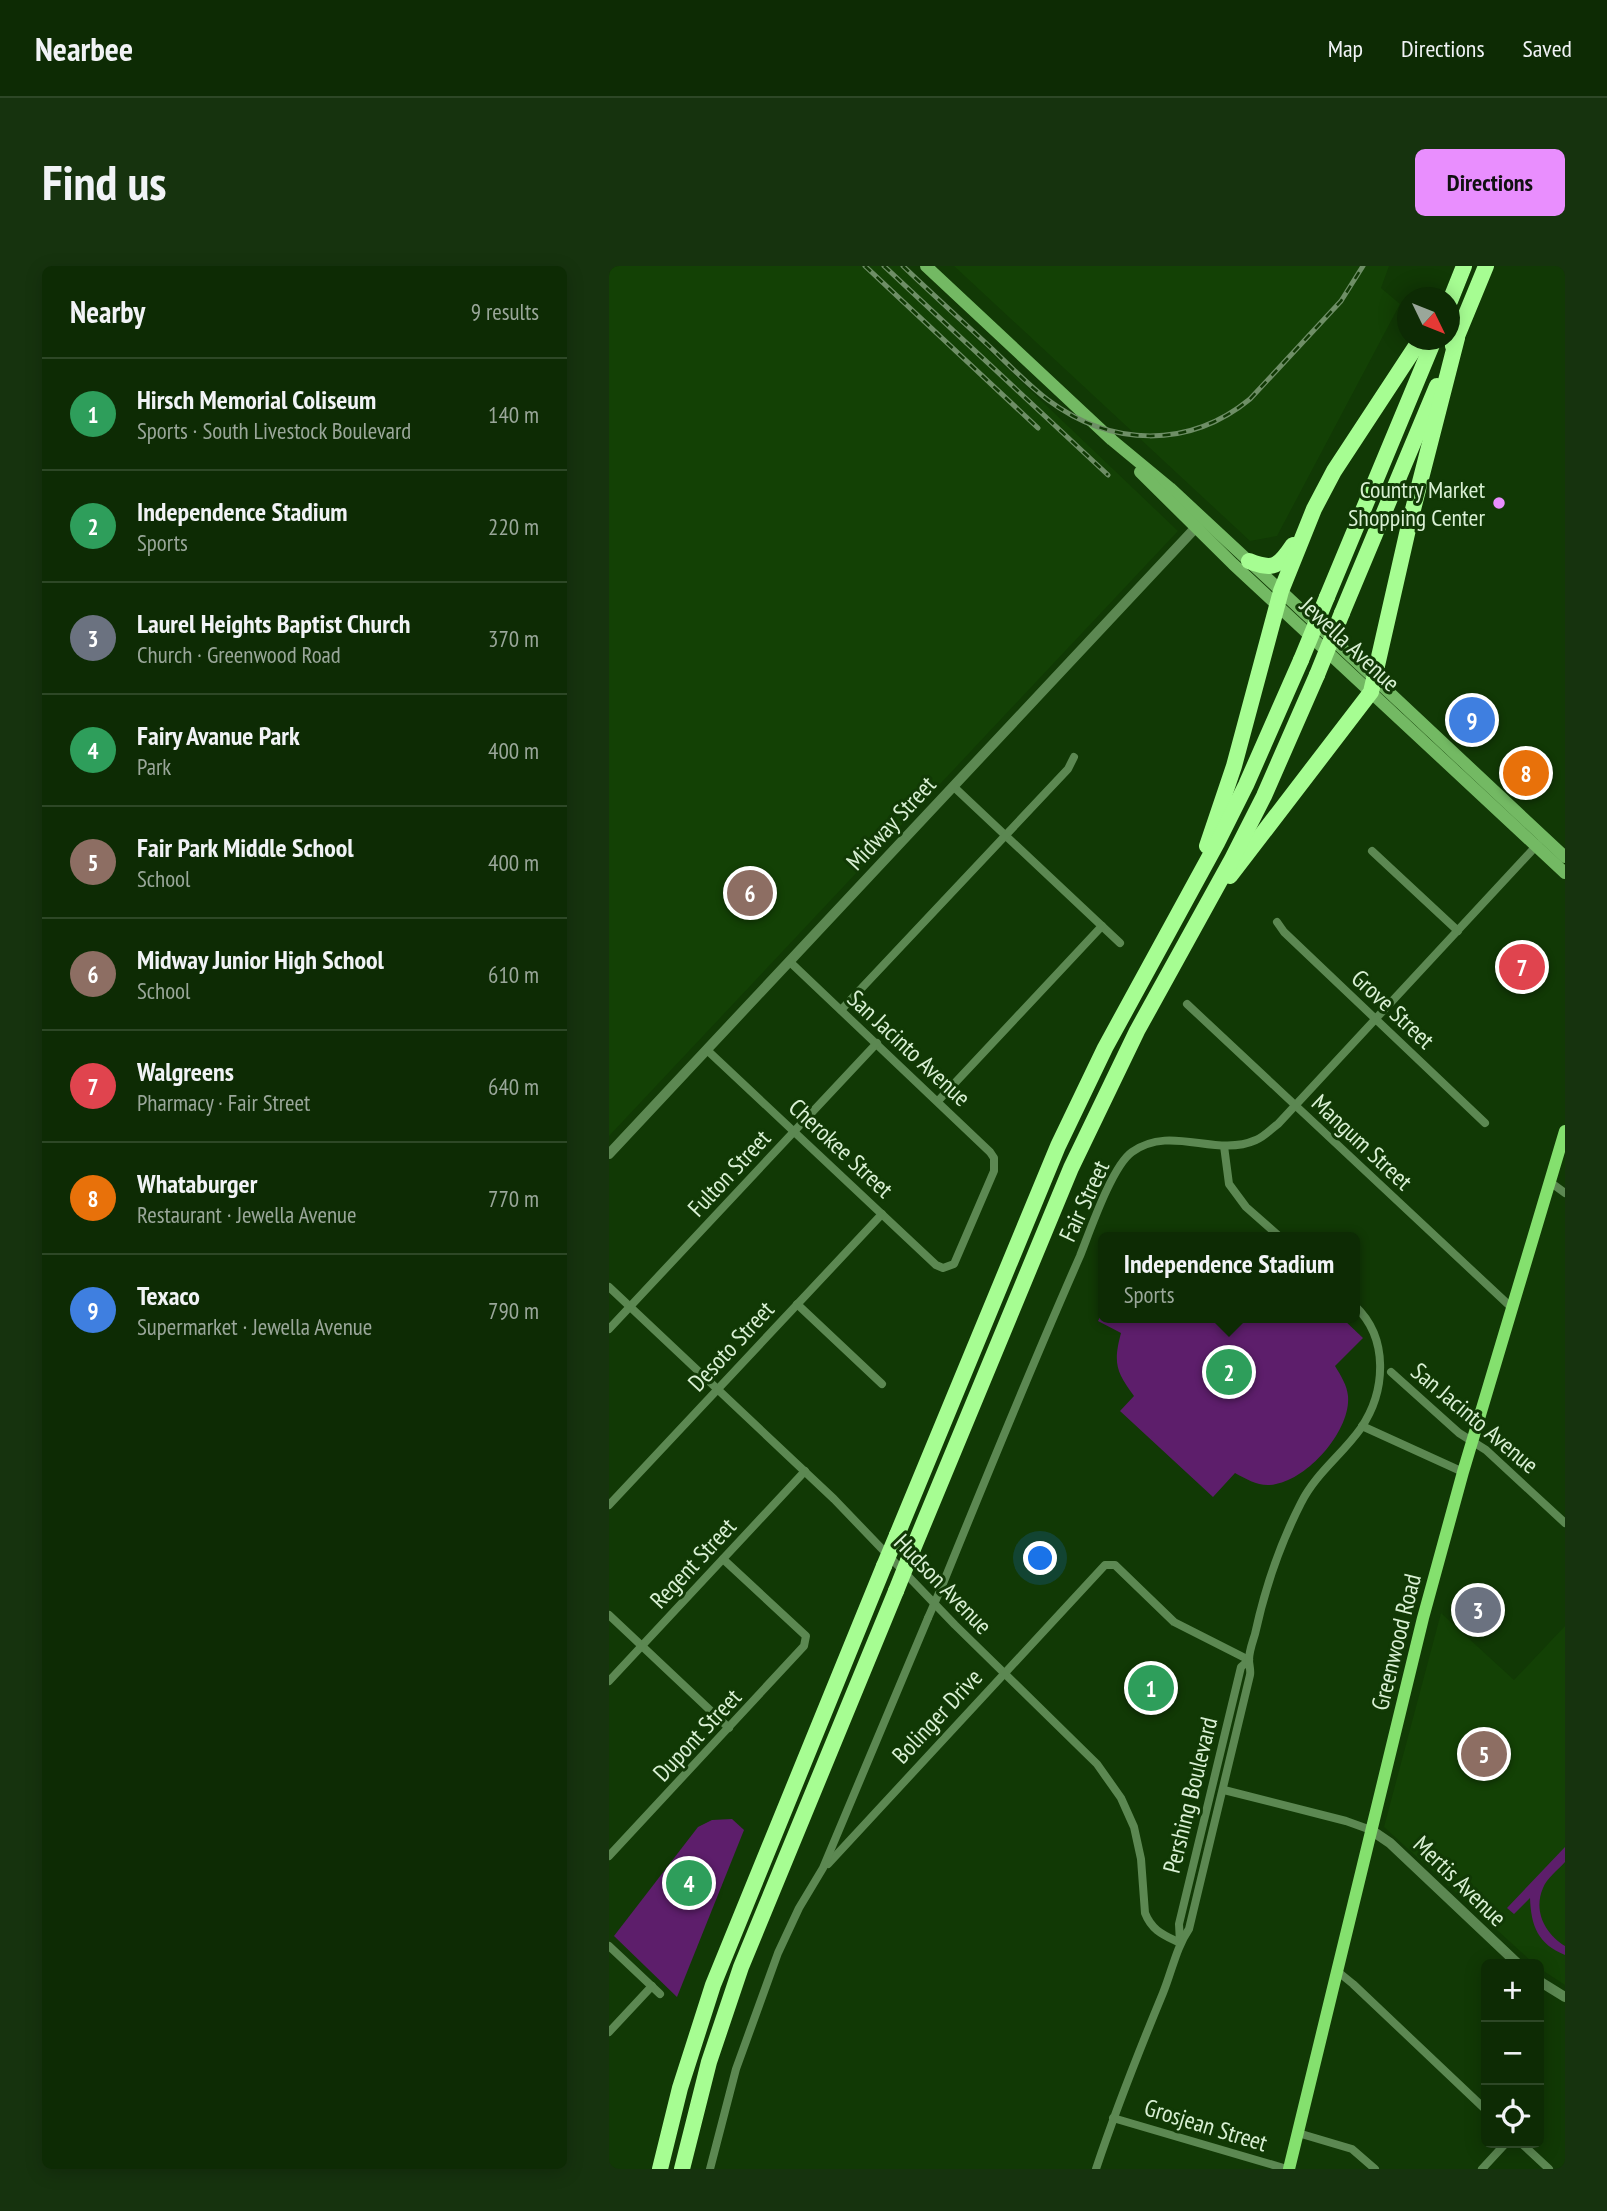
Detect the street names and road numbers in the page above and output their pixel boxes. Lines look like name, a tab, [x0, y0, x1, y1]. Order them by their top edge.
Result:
street label: Jewella Avenue	[1293, 589, 1406, 698]
street label: Midway Street	[840, 769, 943, 877]
street label: Grove Street	[1345, 963, 1441, 1056]
street label: San Jacinto Avenue	[841, 983, 977, 1113]
street label: Mangum Street	[1305, 1087, 1419, 1197]
street label: Cherokee Street	[782, 1092, 900, 1205]
street label: Fulton Street	[681, 1123, 777, 1223]
street label: Fair Street	[1052, 1155, 1116, 1247]
street label: Desoto Street	[681, 1294, 781, 1398]
street label: San Jacinto Avenue	[1405, 1356, 1545, 1480]
street label: Regent Street	[643, 1511, 743, 1615]
street label: Hudson Avenue	[887, 1527, 999, 1641]
street label: Greenwood Road	[1364, 1570, 1428, 1714]
street label: Bolinger Drive	[885, 1662, 989, 1770]
street label: Dupont Street	[646, 1682, 748, 1788]
street label: Pershing Boulevard	[1156, 1714, 1224, 1876]
street label: Mertis Avenue	[1407, 1829, 1513, 1933]
street label: Grosjean Street	[1141, 2092, 1272, 2158]

